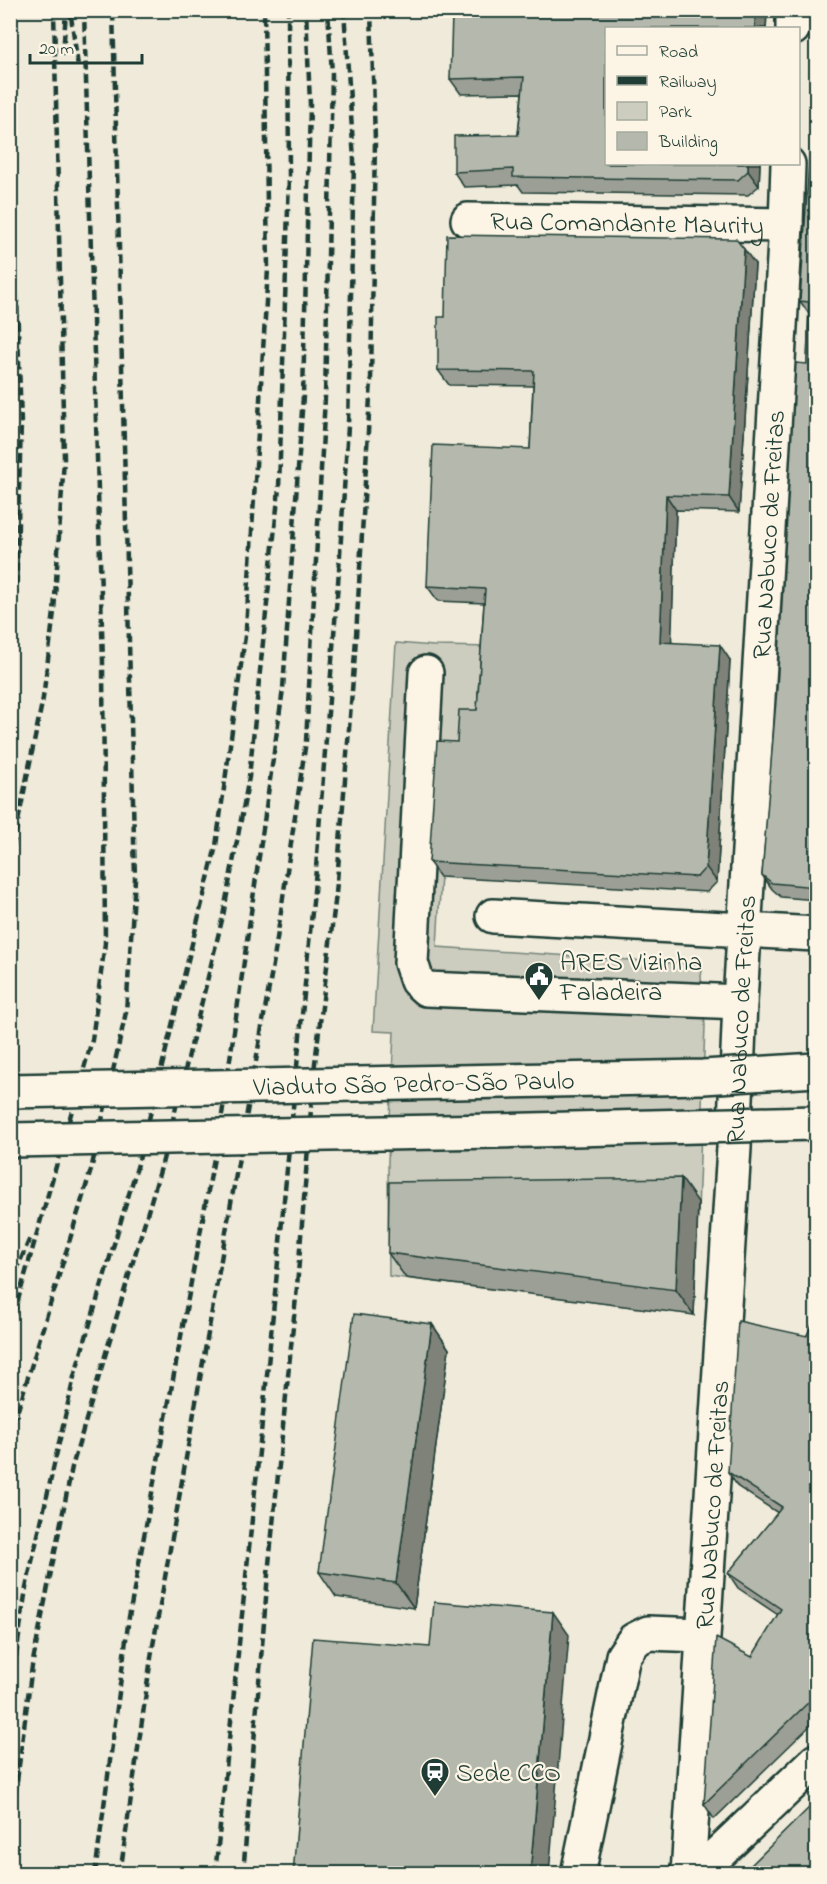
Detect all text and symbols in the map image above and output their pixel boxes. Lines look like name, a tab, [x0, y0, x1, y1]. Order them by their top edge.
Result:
scale bar	[30, 27, 142, 65]
legend	[605, 27, 800, 165]
text: 20 m	[39, 37, 74, 63]
text: Road	[659, 40, 698, 66]
text: Railway	[659, 70, 716, 96]
text: Park	[659, 100, 692, 126]
text: Building	[658, 130, 718, 157]
street label: Rua Comandante Maurity	[490, 204, 764, 247]
street label: Rua Nabuco de Freitas	[744, 409, 797, 660]
street label: Rua Nabuco de Freitas	[718, 894, 768, 1145]
place label: ARES Vizinha Faladeira	[559, 945, 702, 1013]
public building icon: ARES Vizinha Faladeira	[523, 960, 555, 1002]
street label: Viaduto São Pedro-São Paulo	[252, 1064, 575, 1108]
street label: Rua Nabuco de Freitas	[688, 1379, 741, 1631]
station icon: Sede CCO	[419, 1756, 451, 1798]
place label: Sede CCO	[456, 1756, 561, 1794]

